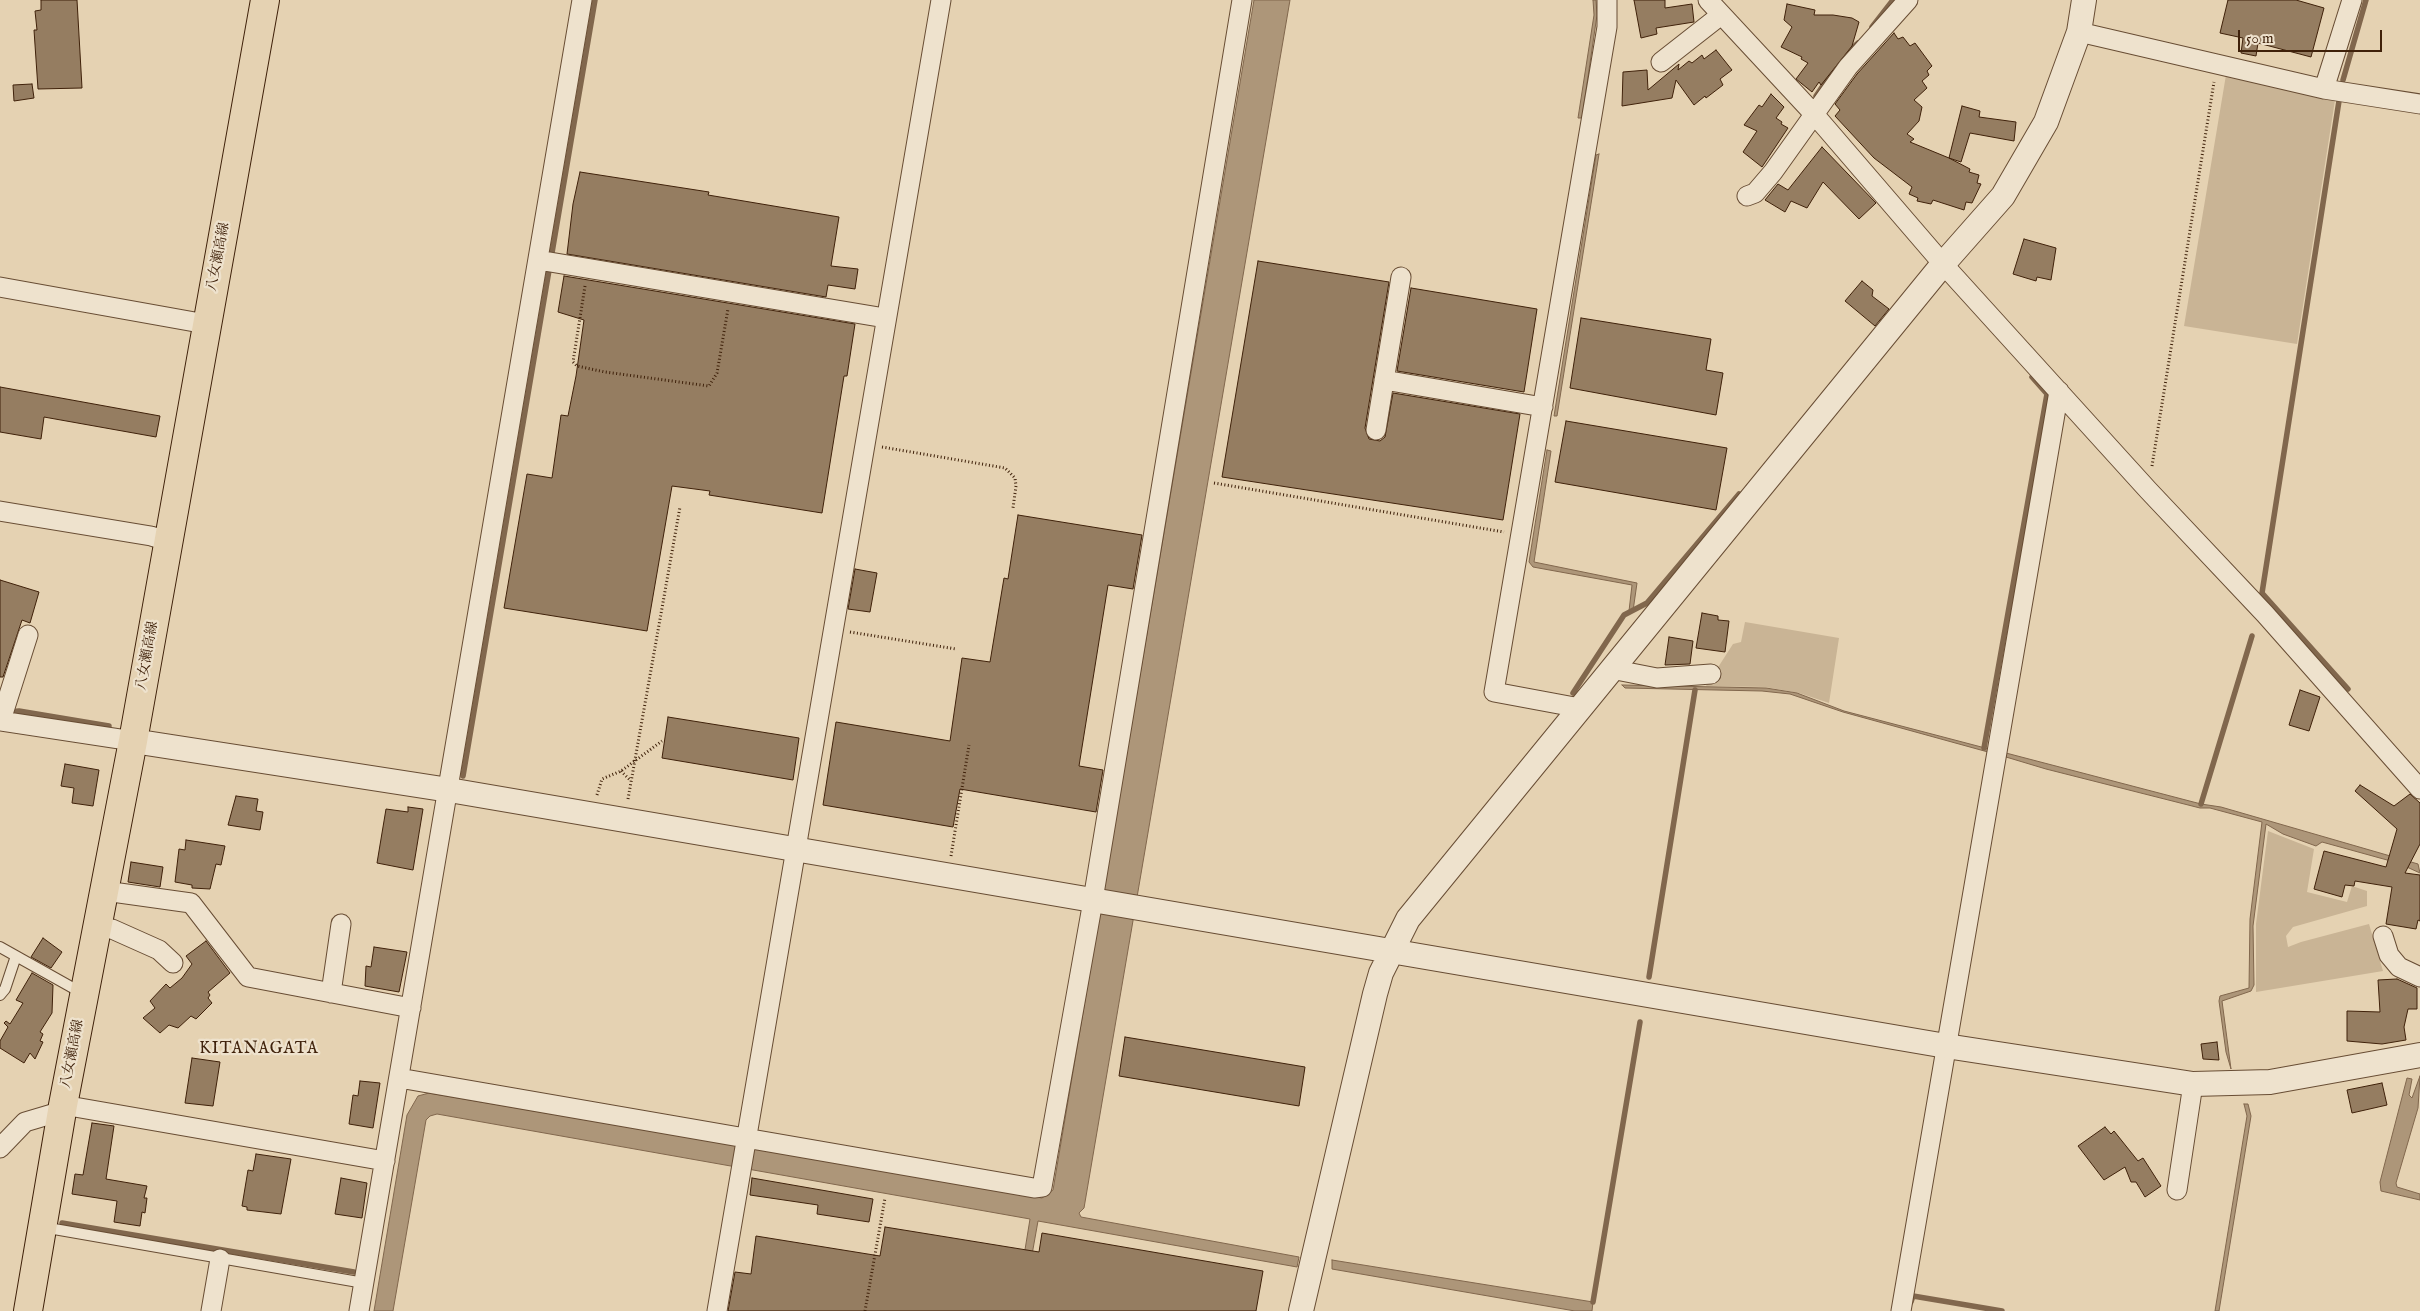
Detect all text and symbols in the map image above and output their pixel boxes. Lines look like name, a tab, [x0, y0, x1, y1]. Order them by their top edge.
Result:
scale bar	[2240, 20, 2384, 52]
text: 50 m	[2246, 29, 2274, 48]
street label: 八女瀬高線	[204, 221, 234, 293]
street label: 八女瀬高線	[134, 620, 162, 692]
street label: 八女瀬高線	[58, 1018, 88, 1090]
district label: KITANAGATA	[198, 1040, 320, 1060]

